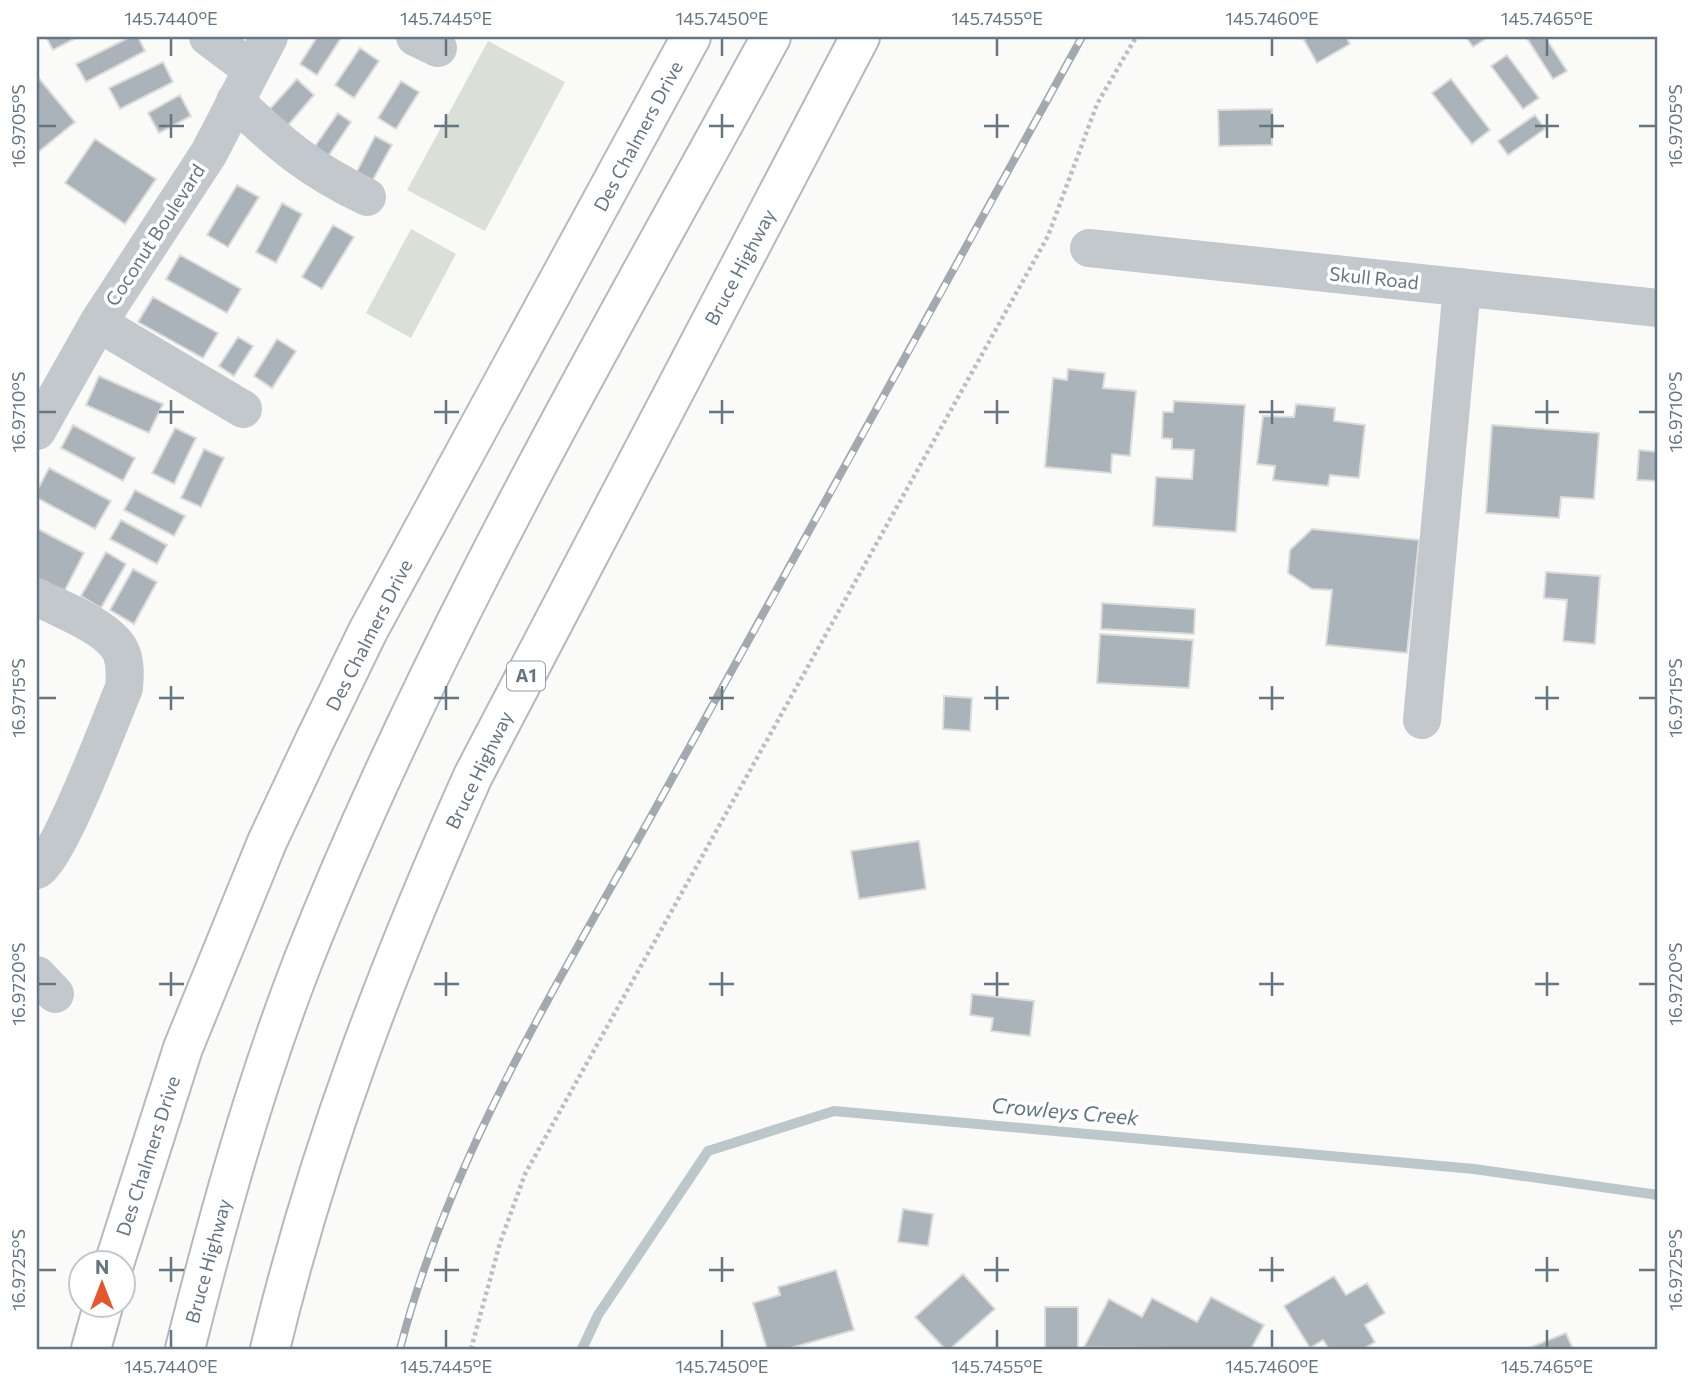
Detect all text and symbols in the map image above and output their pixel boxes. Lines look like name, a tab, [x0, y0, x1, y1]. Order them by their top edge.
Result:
text: 145.7440°E	[124, 7, 218, 29]
text: 145.7445°E	[400, 7, 492, 29]
text: 145.7450°E	[675, 7, 769, 29]
text: 145.7455°E	[951, 7, 1043, 29]
text: 145.7460°E	[1225, 7, 1319, 29]
text: 145.7465°E	[1501, 7, 1593, 29]
street label: Des Chalmers Drive	[588, 57, 687, 215]
text: 16.9705°S	[7, 84, 29, 168]
text: 16.9705°S	[1664, 84, 1686, 168]
street label: Coconut Boulevard	[100, 159, 209, 310]
street label: Bruce Highway	[699, 205, 780, 329]
street label: Skull Road	[1328, 261, 1420, 294]
text: 16.9710°S	[7, 371, 29, 453]
text: 16.9710°S	[1664, 371, 1686, 453]
street label: Des Chalmers Drive	[320, 555, 417, 714]
text: 16.9715°S	[7, 658, 29, 738]
text: 16.9715°S	[1664, 658, 1686, 738]
road number: A1	[507, 662, 545, 690]
street label: Bruce Highway	[440, 707, 517, 832]
text: 16.9720°S	[7, 942, 29, 1026]
text: 16.9720°S	[1664, 942, 1686, 1026]
street label: Des Chalmers Drive	[111, 1073, 184, 1239]
water label: Crowleys Creek	[991, 1092, 1140, 1129]
street label: Bruce Highway	[180, 1196, 235, 1326]
text: 16.9725°S	[7, 1229, 29, 1311]
text: 16.9725°S	[1664, 1229, 1686, 1311]
north arrow	[66, 1250, 136, 1320]
text: N	[95, 1255, 109, 1278]
text: 145.7440°E	[124, 1355, 218, 1377]
text: 145.7445°E	[400, 1355, 492, 1377]
text: 145.7450°E	[675, 1355, 769, 1377]
text: 145.7455°E	[951, 1355, 1043, 1377]
text: 145.7460°E	[1225, 1355, 1319, 1377]
text: 145.7465°E	[1501, 1355, 1593, 1377]

